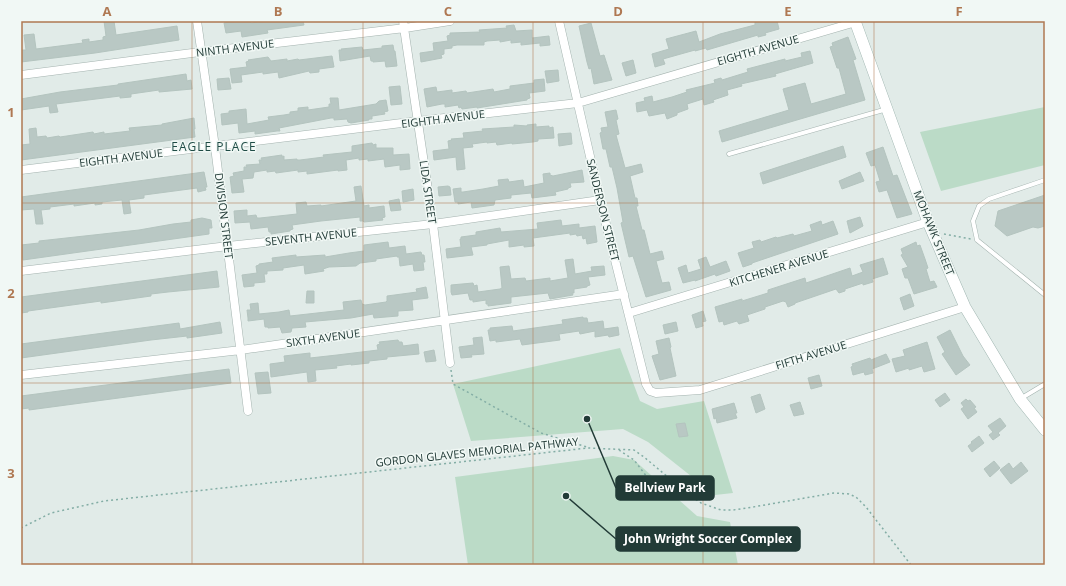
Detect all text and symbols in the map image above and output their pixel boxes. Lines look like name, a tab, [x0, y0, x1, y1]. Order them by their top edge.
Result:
text: A	[103, 2, 112, 20]
text: B	[274, 2, 283, 20]
text: C	[444, 2, 452, 20]
text: D	[613, 2, 623, 20]
text: E	[784, 2, 792, 20]
text: F	[955, 2, 963, 20]
street label: EIGHTH AVENUE	[715, 31, 800, 68]
street label: NINTH AVENUE	[195, 35, 275, 60]
text: 1	[7, 103, 15, 121]
street label: EIGHTH AVENUE	[400, 106, 486, 131]
district label: EAGLE PLACE	[171, 138, 257, 155]
street label: EIGHTH AVENUE	[78, 145, 164, 170]
street label: SANDERSON STREET	[584, 157, 623, 263]
street label: LIDA STREET	[417, 159, 440, 225]
street label: DIVISION STREET	[212, 172, 237, 260]
street label: MOHAWK STREET	[911, 188, 958, 278]
street label: SEVENTH AVENUE	[264, 224, 358, 249]
street label: KITCHENER AVENUE	[727, 245, 830, 290]
text: 2	[7, 284, 15, 302]
street label: SIXTH AVENUE	[285, 325, 361, 350]
street label: FIFTH AVENUE	[774, 337, 848, 372]
street label: GORDON GLAVES MEMORIAL PATHWAY	[375, 433, 580, 470]
text: 3	[7, 464, 15, 482]
callout: Bellview Park	[616, 476, 714, 500]
text: Bellview Park	[624, 479, 706, 496]
callout: John Wright Soccer Complex	[616, 527, 800, 551]
text: John Wright Soccer Complex	[623, 530, 792, 547]

